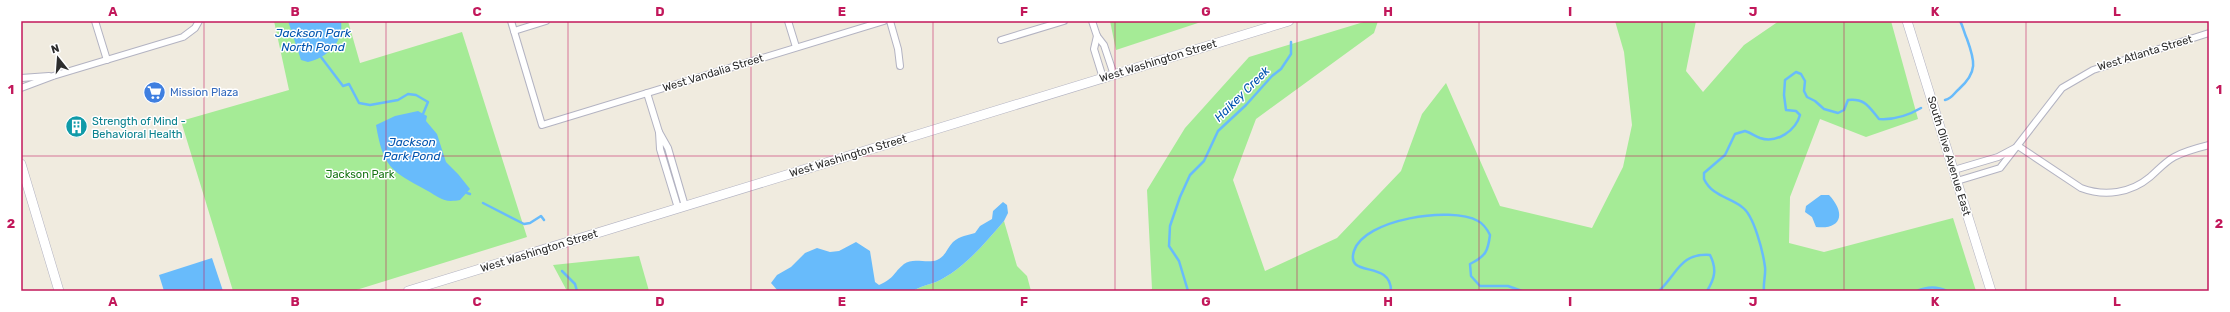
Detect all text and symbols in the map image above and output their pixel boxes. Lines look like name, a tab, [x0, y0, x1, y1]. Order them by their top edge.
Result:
text: A	[108, 4, 118, 19]
text: B	[290, 4, 300, 19]
text: C	[472, 4, 482, 19]
text: D	[655, 4, 665, 19]
text: E	[838, 4, 846, 19]
text: F	[1020, 4, 1028, 19]
text: G	[1201, 4, 1211, 19]
text: H	[1383, 4, 1393, 19]
text: I	[1568, 4, 1572, 19]
text: J	[1749, 4, 1757, 19]
text: K	[1931, 4, 1940, 19]
text: L	[2113, 4, 2121, 19]
water label: Jackson Park North Pond	[275, 26, 352, 54]
street label: West Atlanta Street	[2096, 32, 2195, 74]
street label: West Washington Street	[1098, 37, 1219, 85]
north arrow	[38, 38, 78, 78]
text: N	[50, 42, 61, 56]
street label: West Vandalia Street	[661, 51, 766, 95]
water label: Haikey Creek	[1211, 63, 1273, 125]
supermarket icon: Mission Plaza	[142, 79, 168, 105]
text: 1	[8, 82, 14, 97]
text: 1	[2216, 82, 2222, 97]
place label: Mission Plaza	[170, 86, 238, 99]
street label: South Olive Avenue East	[1925, 95, 1974, 218]
building icon: Strength of Mind - Behavioral Health	[63, 114, 89, 140]
place label: Strength of Mind - Behavioral Health	[92, 115, 186, 141]
street label: West Washington Street	[788, 132, 909, 180]
water label: Jackson Park Pond	[383, 135, 442, 163]
park label: Jackson Park	[326, 168, 395, 181]
text: 2	[7, 216, 15, 231]
text: 2	[2215, 216, 2223, 231]
street label: West Washington Street	[479, 227, 600, 275]
text: A	[108, 294, 118, 309]
text: B	[290, 294, 300, 309]
text: C	[472, 294, 482, 309]
text: D	[655, 294, 665, 309]
text: E	[838, 294, 846, 309]
text: F	[1020, 294, 1028, 309]
text: G	[1201, 294, 1211, 309]
text: H	[1383, 294, 1393, 309]
text: I	[1568, 294, 1572, 309]
text: J	[1749, 294, 1757, 309]
text: K	[1931, 294, 1940, 309]
text: L	[2113, 294, 2121, 309]

